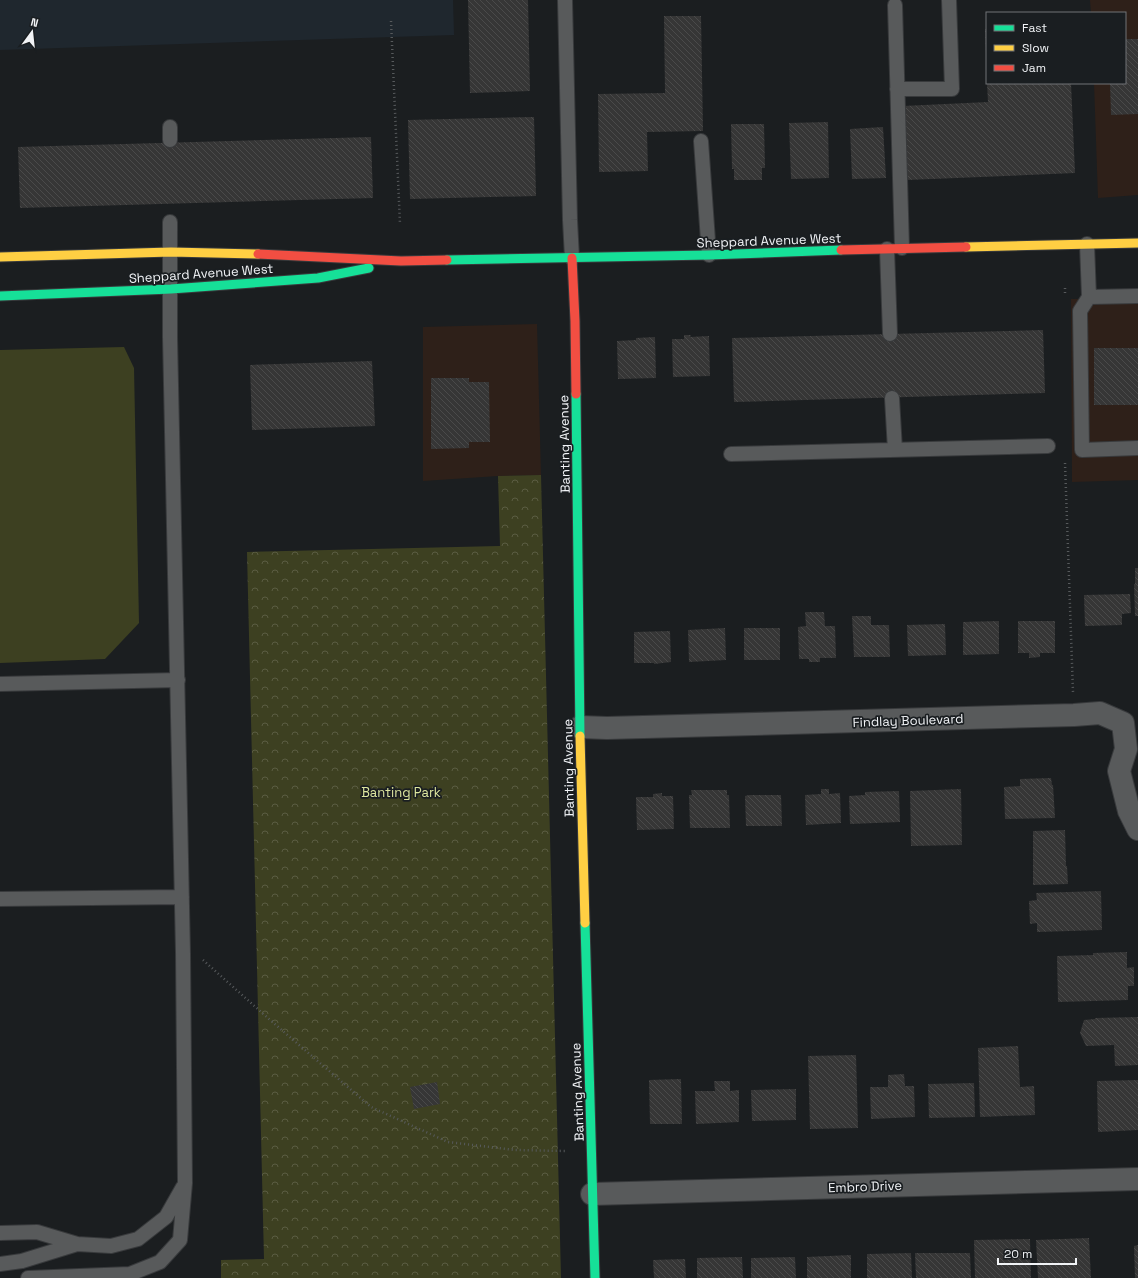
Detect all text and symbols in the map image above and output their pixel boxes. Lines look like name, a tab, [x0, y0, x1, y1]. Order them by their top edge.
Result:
north arrow	[12, 12, 52, 52]
legend	[986, 12, 1126, 84]
text: N	[29, 15, 40, 30]
text: Fast	[1022, 20, 1047, 36]
text: Slow	[1022, 40, 1049, 56]
text: Jam	[1022, 60, 1046, 76]
street label: Sheppard Avenue West	[696, 229, 842, 252]
street label: Sheppard Avenue West	[128, 260, 274, 287]
street label: Banting Avenue	[555, 395, 574, 493]
street label: Findlay Boulevard	[852, 710, 964, 731]
street label: Banting Avenue	[559, 719, 578, 817]
park label: Banting Park	[361, 784, 441, 801]
street label: Banting Avenue	[567, 1043, 588, 1141]
street label: Embro Drive	[828, 1177, 902, 1196]
scale bar	[998, 1240, 1076, 1266]
text: 20 m	[1004, 1246, 1032, 1262]

